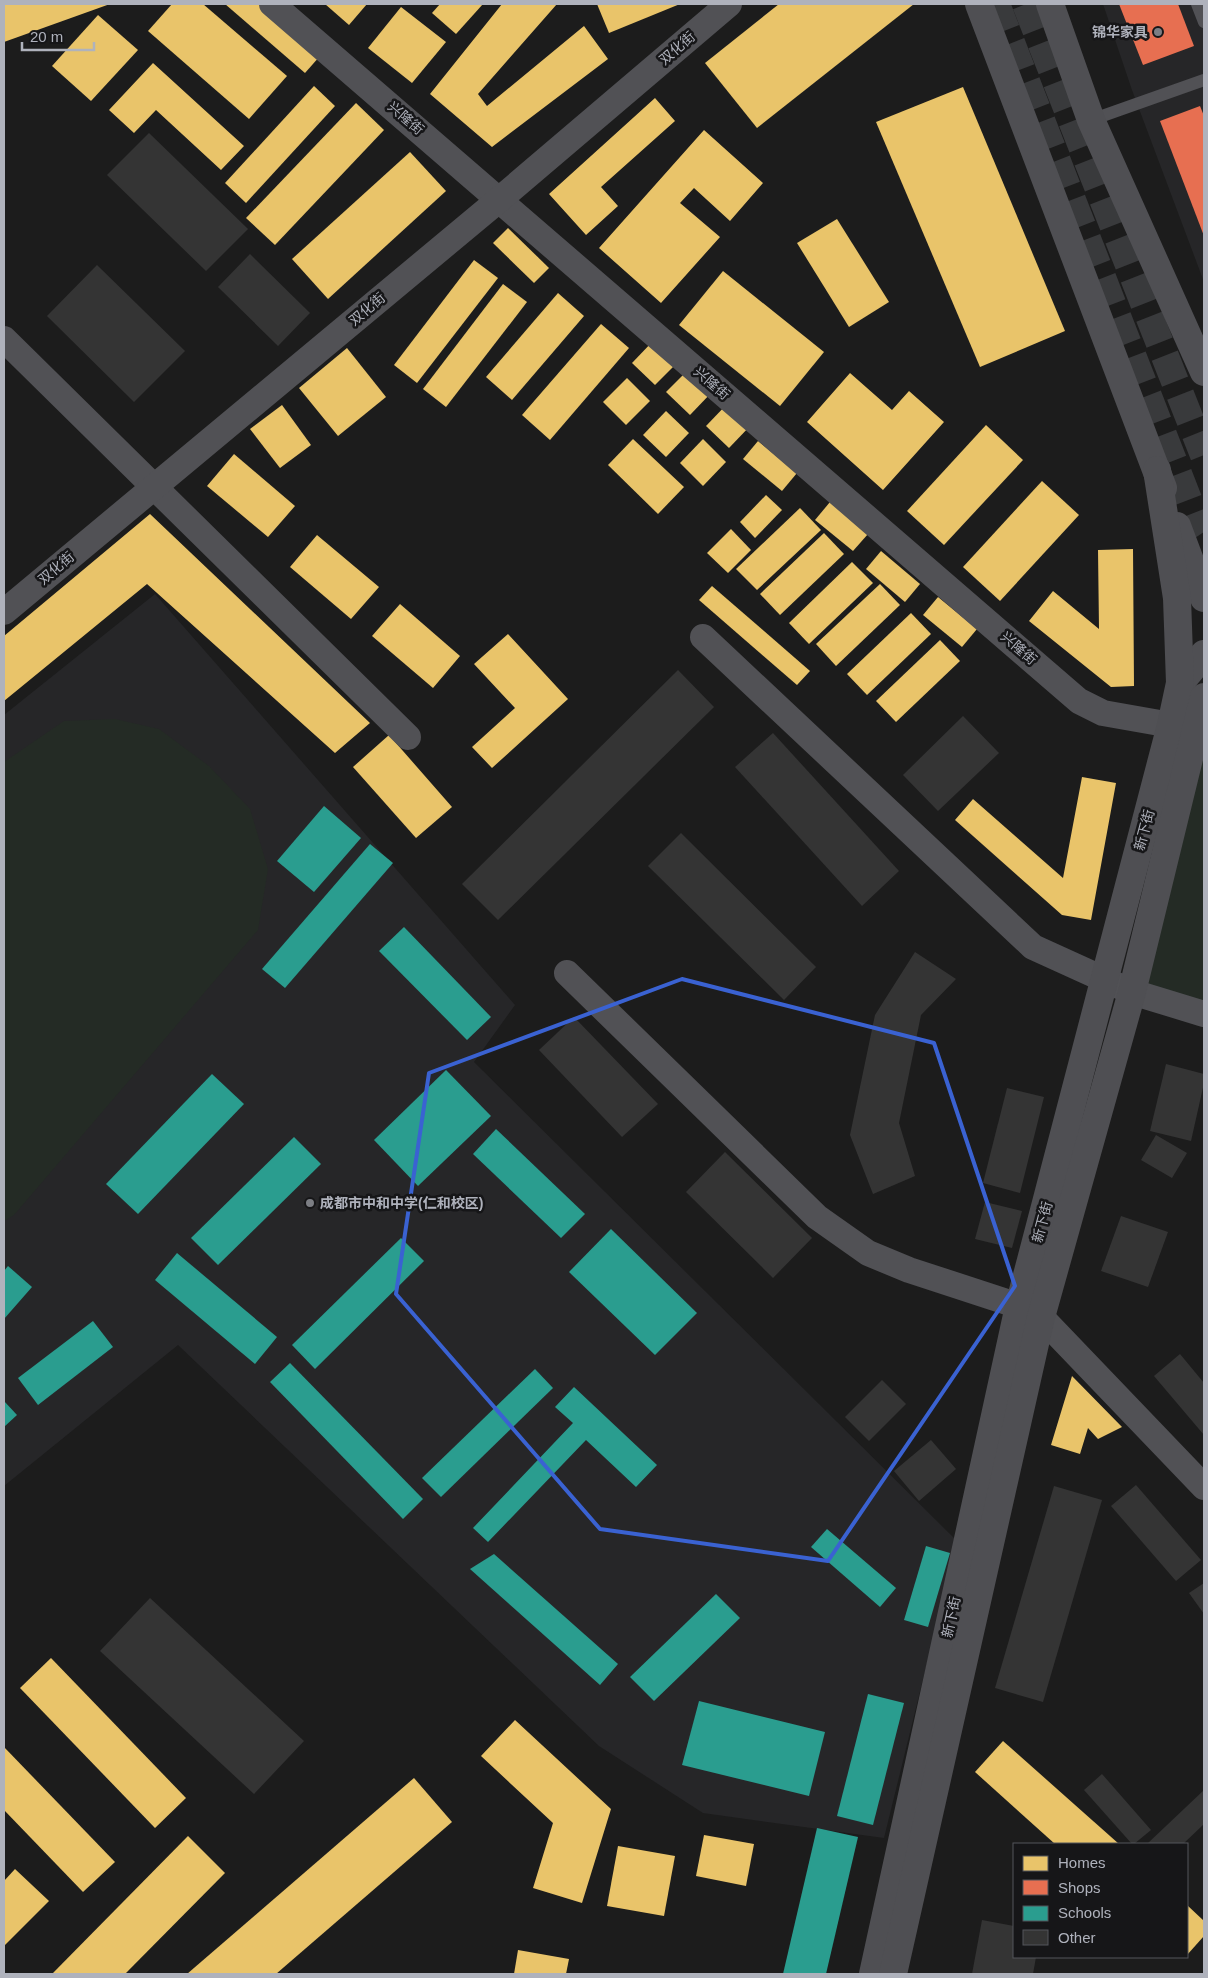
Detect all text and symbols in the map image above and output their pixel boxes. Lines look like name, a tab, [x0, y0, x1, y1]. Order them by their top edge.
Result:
scale bar	[22, 20, 95, 52]
place label: 锦华家具	[1092, 24, 1148, 40]
marker: 锦华家具	[1152, 26, 1164, 38]
text: 20 m	[30, 28, 63, 45]
street label: 双化街	[656, 28, 698, 68]
street label: 兴隆街	[385, 98, 427, 138]
street label: 双化街	[346, 289, 388, 329]
street label: 兴隆街	[691, 363, 733, 403]
street label: 双化街	[35, 548, 77, 588]
street label: 兴隆街	[998, 628, 1040, 668]
street label: 新下街	[1131, 808, 1157, 852]
place label: 成都市中和中学(仁和校区)	[320, 1195, 483, 1211]
marker: 成都市中和中学(仁和校区)	[304, 1197, 316, 1209]
street label: 新下街	[1029, 1200, 1055, 1244]
street label: 新下街	[939, 1595, 963, 1639]
legend	[1013, 1843, 1188, 1958]
text: Homes	[1058, 1854, 1106, 1871]
text: Shops	[1058, 1879, 1101, 1896]
text: Schools	[1058, 1904, 1111, 1921]
text: Other	[1058, 1929, 1096, 1946]

